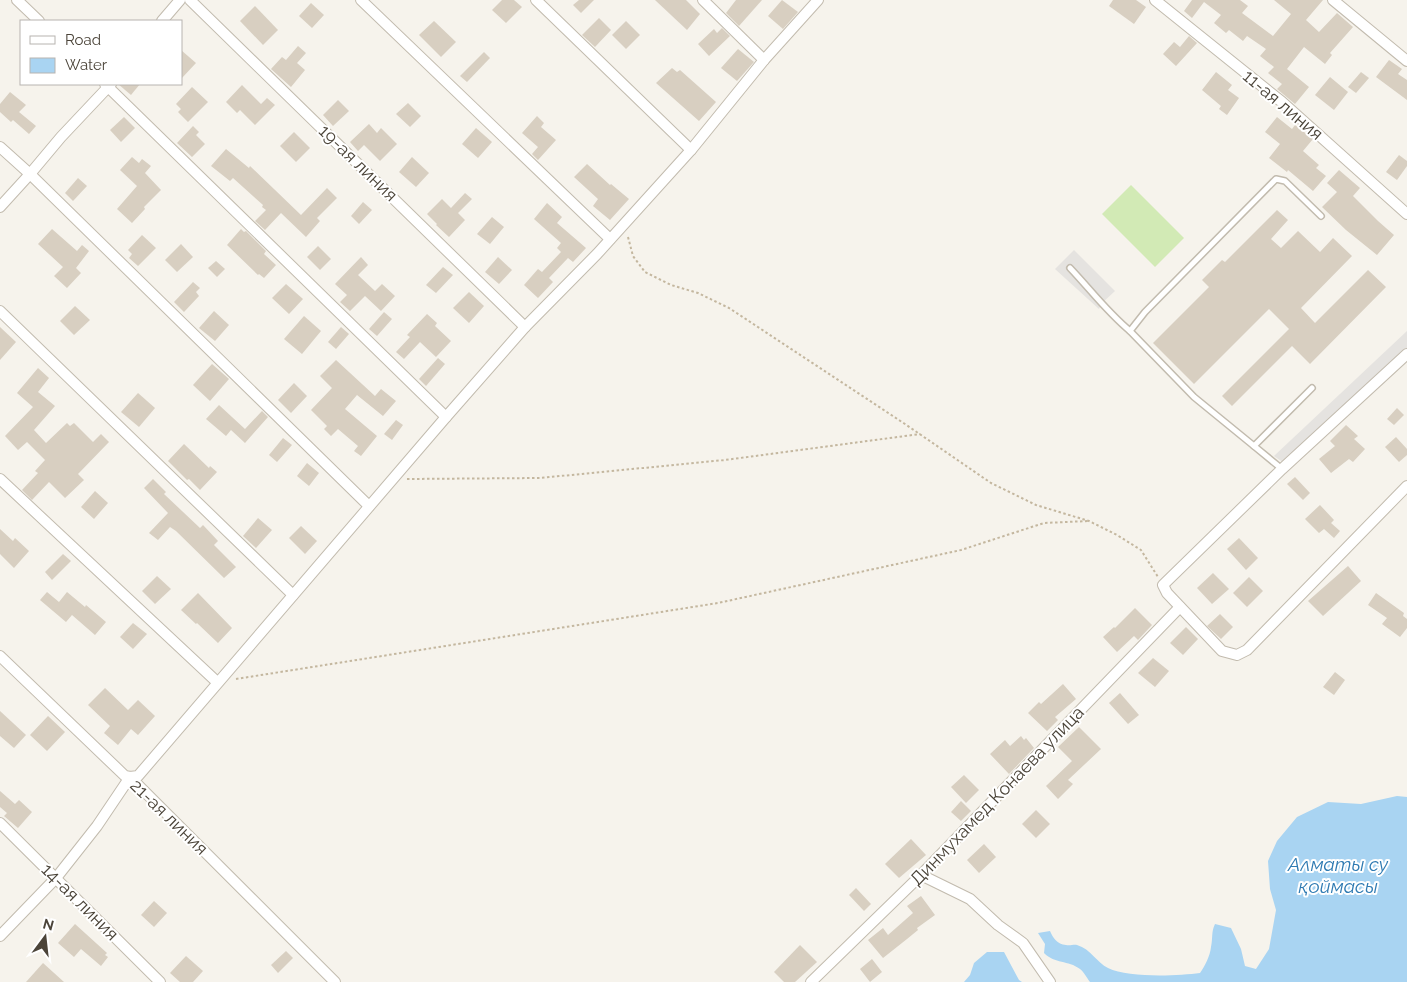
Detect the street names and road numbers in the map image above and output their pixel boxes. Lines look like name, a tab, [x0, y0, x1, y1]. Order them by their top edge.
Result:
street label: 11-ая линия	[1239, 65, 1328, 144]
street label: 19-ая линия	[315, 120, 402, 205]
street label: Динмухамед Конаева улица	[905, 702, 1088, 890]
street label: 21-ая линия	[126, 774, 212, 859]
street label: 14-ая линия	[37, 859, 123, 945]

